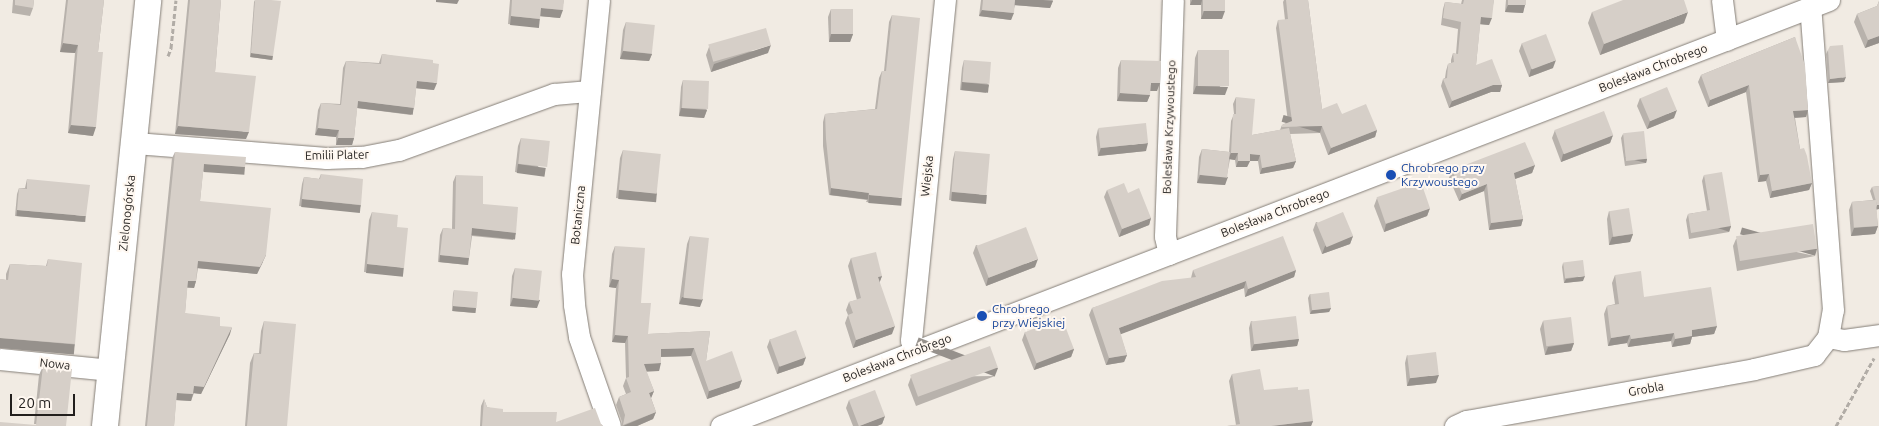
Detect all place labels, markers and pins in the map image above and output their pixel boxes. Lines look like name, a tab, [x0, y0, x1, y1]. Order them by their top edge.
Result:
place label: Chrobrego przy Krzywoustego	[1401, 161, 1485, 189]
marker: Chrobrego przy Krzywoustego	[1385, 169, 1397, 181]
place label: Chrobrego przy Wiejskiej	[992, 302, 1065, 330]
marker: Chrobrego przy Wiejskiej	[976, 310, 988, 322]

